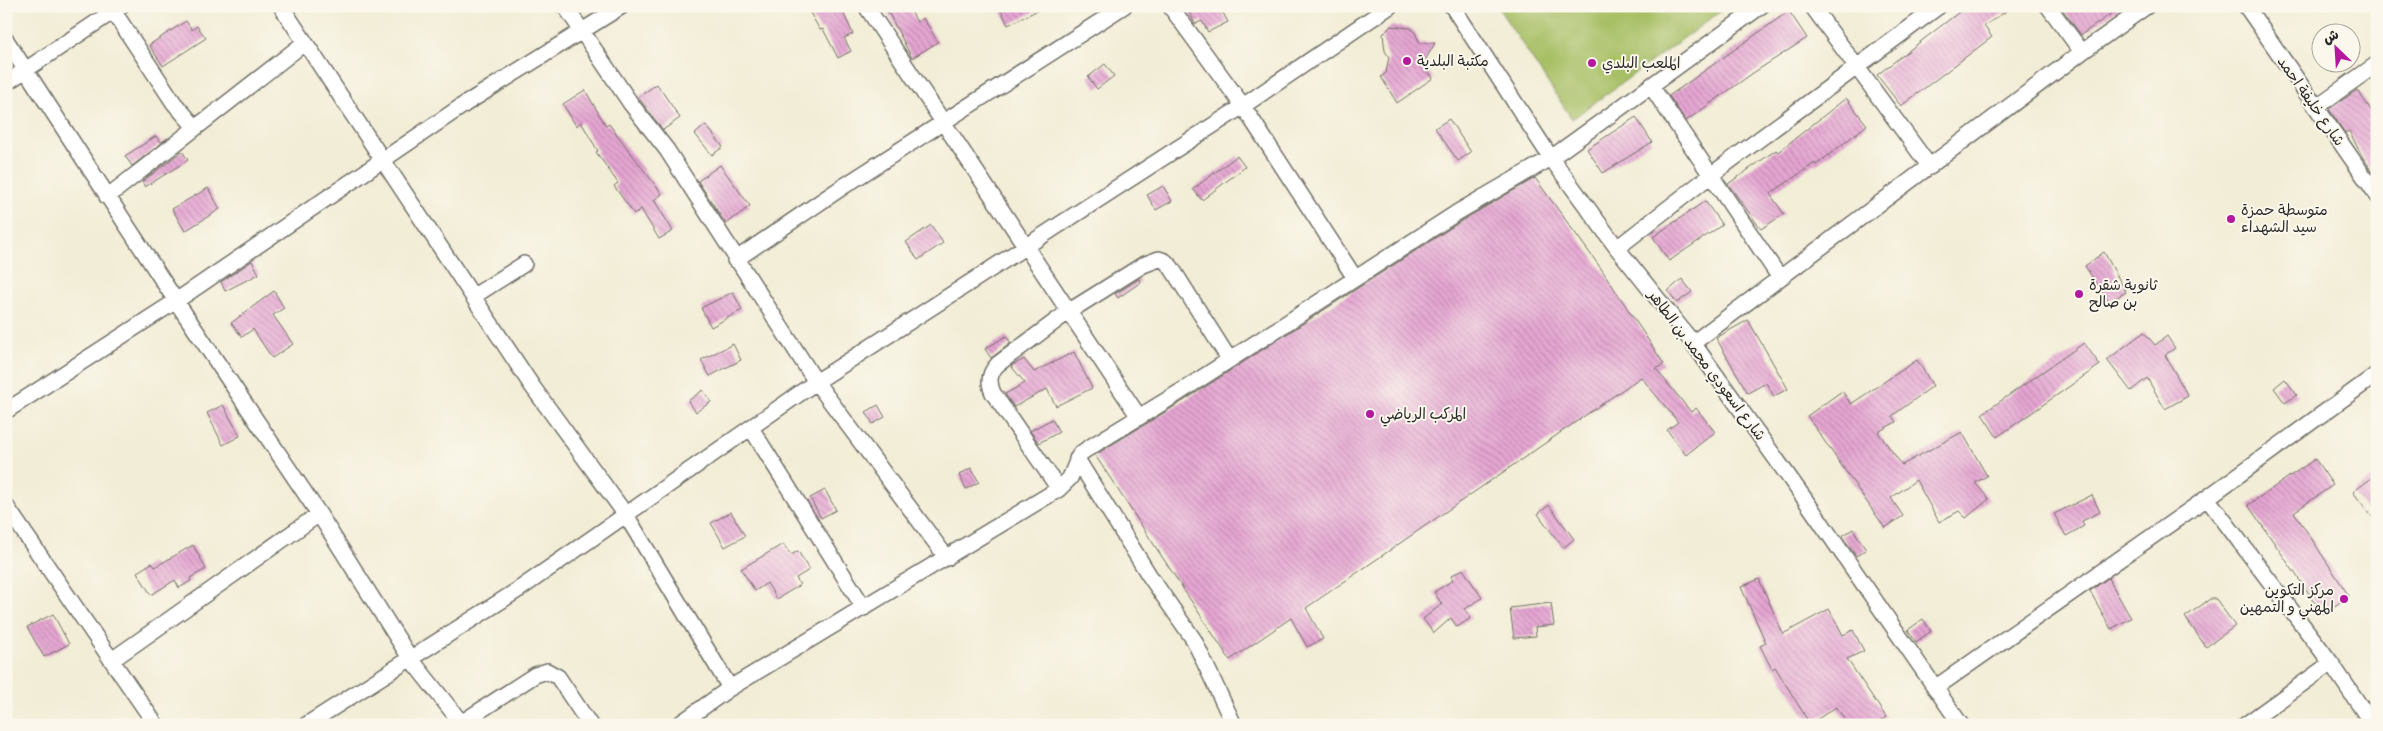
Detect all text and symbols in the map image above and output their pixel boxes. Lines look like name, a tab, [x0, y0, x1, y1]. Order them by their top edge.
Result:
north arrow	[2310, 22, 2360, 72]
text: ش	[2321, 28, 2342, 49]
place label: مكتبة البلدية	[1417, 54, 1489, 72]
street label: شارع خليفة احمد	[2272, 54, 2347, 150]
marker: مكتبة البلدية	[1401, 55, 1413, 67]
place label: الملعب البلدي	[1602, 56, 1680, 74]
marker: الملعب البلدي	[1586, 57, 1598, 69]
place label: متوسطة حمزة سيد الشهداء	[2241, 203, 2328, 238]
marker: متوسطة حمزة سيد الشهداء	[2225, 213, 2237, 225]
place label: ثانوية شقرة بن صالح	[2089, 278, 2158, 313]
street label: شارع اسعودي محمد بن الطاهر	[1642, 286, 1768, 445]
marker: ثانوية شقرة بن صالح	[2073, 288, 2085, 300]
place label: المركب الرياضي	[1380, 407, 1466, 427]
marker: المركب الرياضي	[1364, 408, 1376, 420]
place label: مركز التكوين المهني و التمهين	[2240, 583, 2334, 620]
marker: مركز التكوين المهني و التمهين	[2338, 593, 2350, 605]

